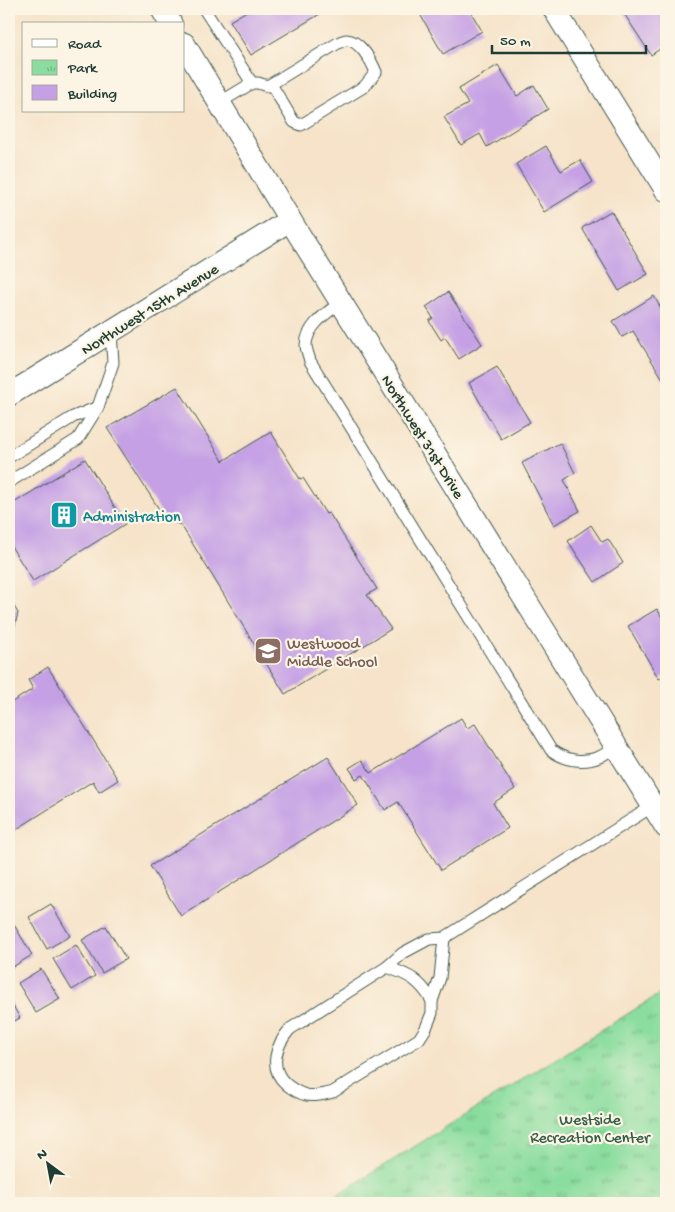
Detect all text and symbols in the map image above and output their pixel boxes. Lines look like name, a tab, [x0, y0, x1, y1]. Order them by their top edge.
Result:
legend	[22, 22, 185, 112]
scale bar	[492, 22, 646, 54]
text: 50 m	[500, 33, 531, 51]
text: Road	[68, 36, 102, 54]
text: Park	[67, 60, 98, 78]
text: Building	[67, 86, 117, 104]
street label: Northwest 15th Avenue	[79, 261, 224, 361]
street label: Northwest 31st Drive	[375, 372, 467, 504]
building icon: Administration	[49, 500, 79, 530]
place label: Administration	[83, 509, 181, 528]
school or university icon: Westwood Middle School	[253, 636, 283, 666]
place label: Westwood Middle School	[287, 636, 377, 673]
park label: Westside Recreation Center	[530, 1112, 651, 1149]
north arrow	[22, 1140, 72, 1190]
text: N	[34, 1145, 51, 1165]

